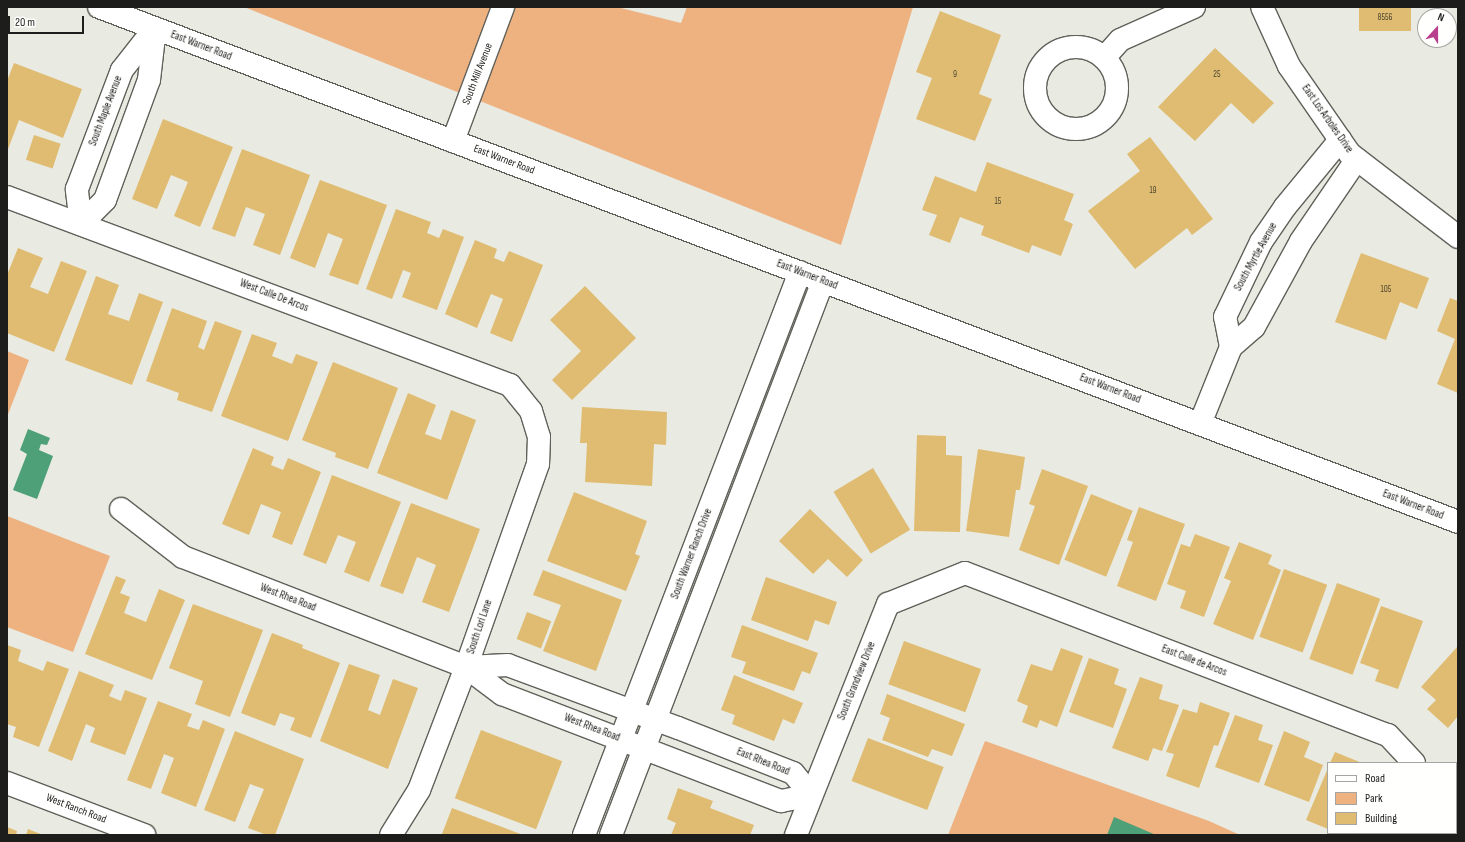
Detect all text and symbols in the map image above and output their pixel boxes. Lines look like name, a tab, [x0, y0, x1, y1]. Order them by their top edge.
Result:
scale bar	[10, 8, 86, 34]
north arrow	[1417, 8, 1457, 48]
text: N	[1436, 10, 1446, 24]
house number: 8556	[1377, 13, 1393, 23]
text: 20 m	[15, 15, 35, 30]
street label: East Warner Road	[169, 28, 233, 64]
street label: South Mill Avenue	[460, 41, 496, 107]
house number: 9	[953, 70, 957, 80]
house number: 25	[1213, 70, 1221, 80]
street label: South Maple Avenue	[87, 74, 125, 148]
street label: East Los Arboles Drive	[1299, 82, 1355, 156]
street label: East Warner Road	[472, 142, 536, 178]
house number: 19	[1149, 186, 1157, 196]
house number: 15	[995, 197, 1001, 207]
street label: South Myrtle Avenue	[1232, 220, 1280, 294]
street label: East Warner Road	[775, 257, 839, 293]
street label: West Calle De Arcos	[238, 277, 310, 315]
house number: 105	[1381, 285, 1391, 295]
street label: East Warner Road	[1078, 371, 1142, 407]
street label: East Warner Road	[1381, 487, 1445, 523]
street label: South Warner Ranch Drive	[669, 507, 715, 601]
street label: West Rhea Road	[258, 581, 318, 615]
street label: South Lori Lane	[465, 598, 495, 656]
street label: South Grandview Drive	[835, 640, 879, 722]
street label: East Calle de Arcos	[1160, 643, 1228, 679]
street label: West Rhea Road	[562, 711, 622, 745]
street label: East Rhea Road	[734, 745, 792, 779]
legend	[1327, 762, 1457, 834]
text: Road	[1365, 771, 1385, 786]
street label: West Ranch Road	[44, 791, 108, 827]
text: Park	[1365, 791, 1383, 806]
text: Building	[1365, 811, 1397, 826]

